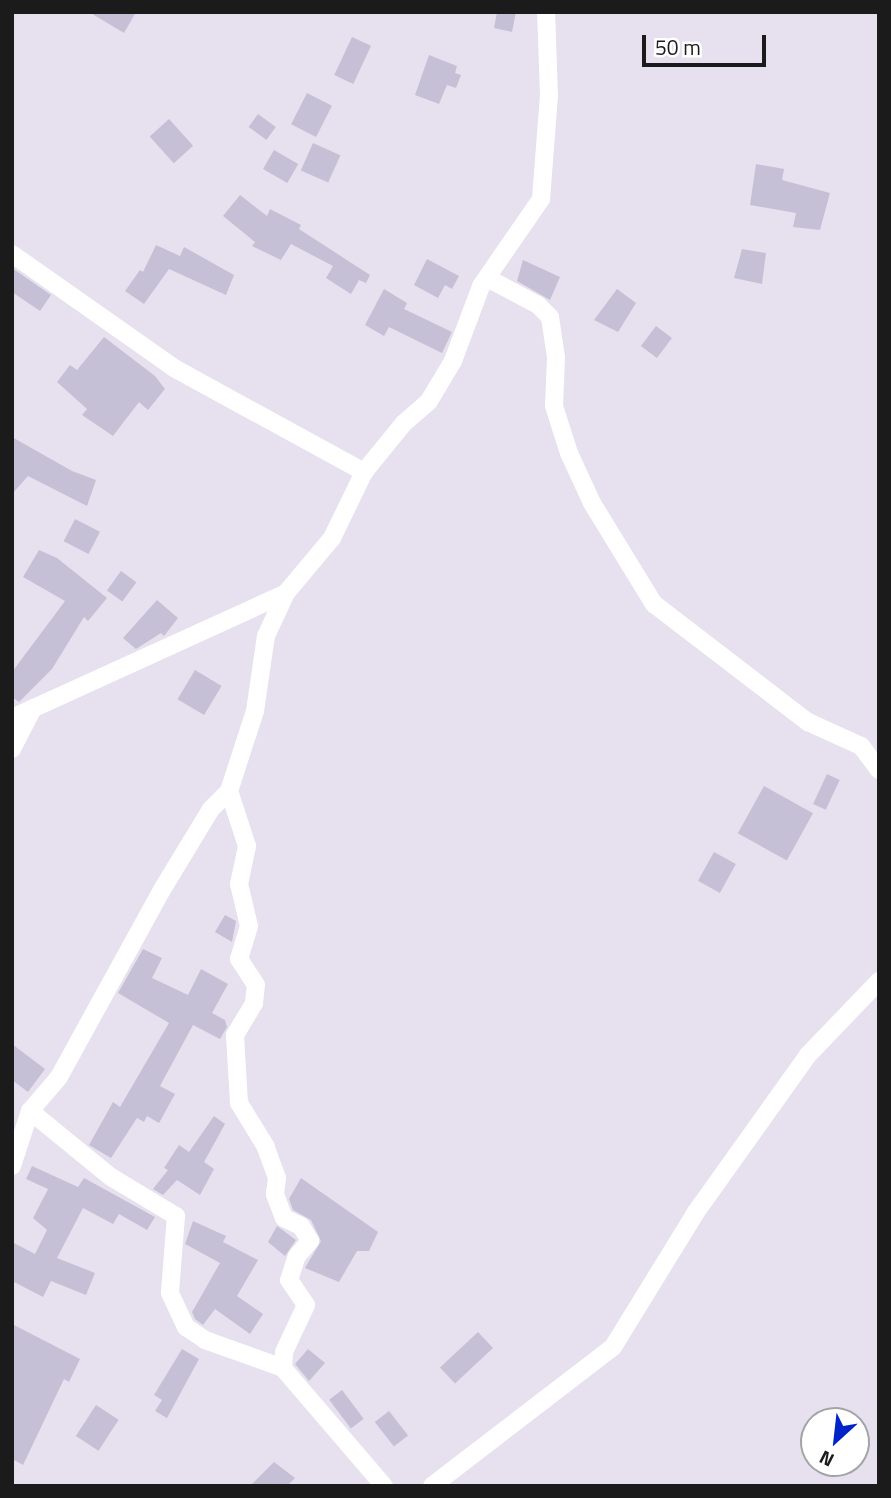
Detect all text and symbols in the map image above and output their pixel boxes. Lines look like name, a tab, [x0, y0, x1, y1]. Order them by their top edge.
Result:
scale bar	[646, 21, 770, 65]
text: 50 m	[655, 31, 701, 63]
north arrow	[800, 1407, 870, 1477]
text: N	[814, 1443, 839, 1475]

